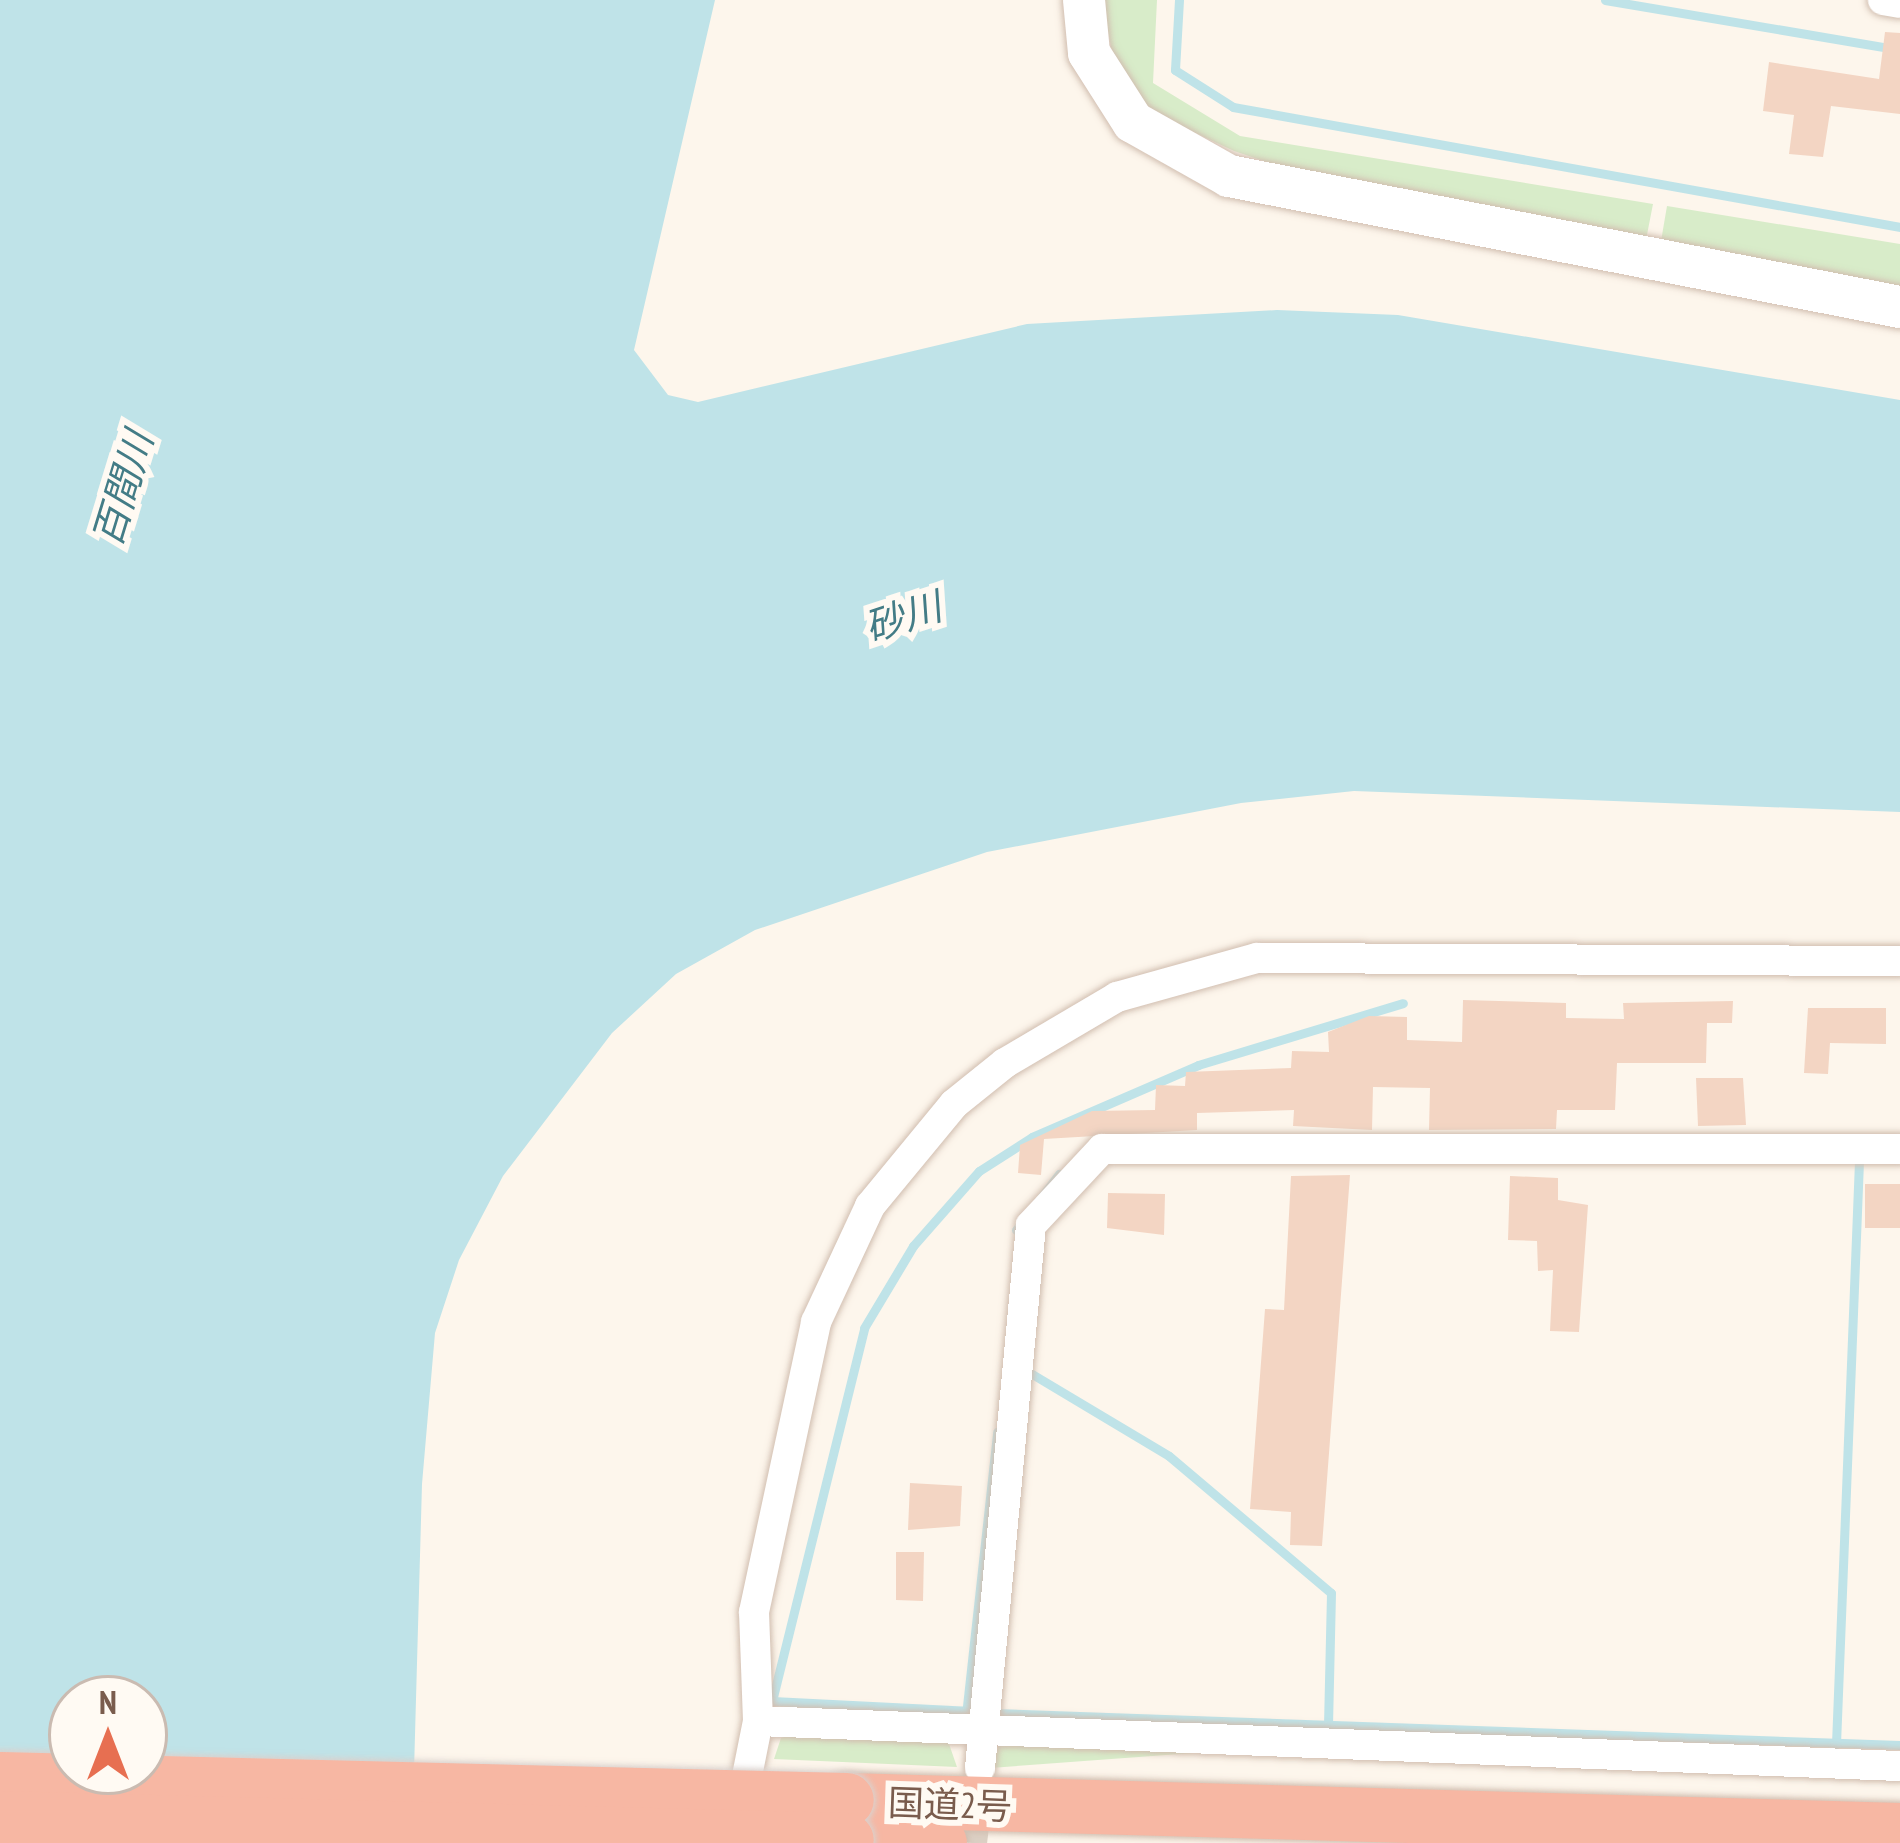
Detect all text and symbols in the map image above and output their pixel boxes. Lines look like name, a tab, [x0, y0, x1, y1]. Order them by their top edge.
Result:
water label: 百間川	[84, 426, 162, 552]
water label: 砂川	[859, 583, 947, 651]
north arrow	[48, 1675, 168, 1795]
text: N	[99, 1680, 117, 1723]
street label: 国道2号	[887, 1780, 1013, 1828]

